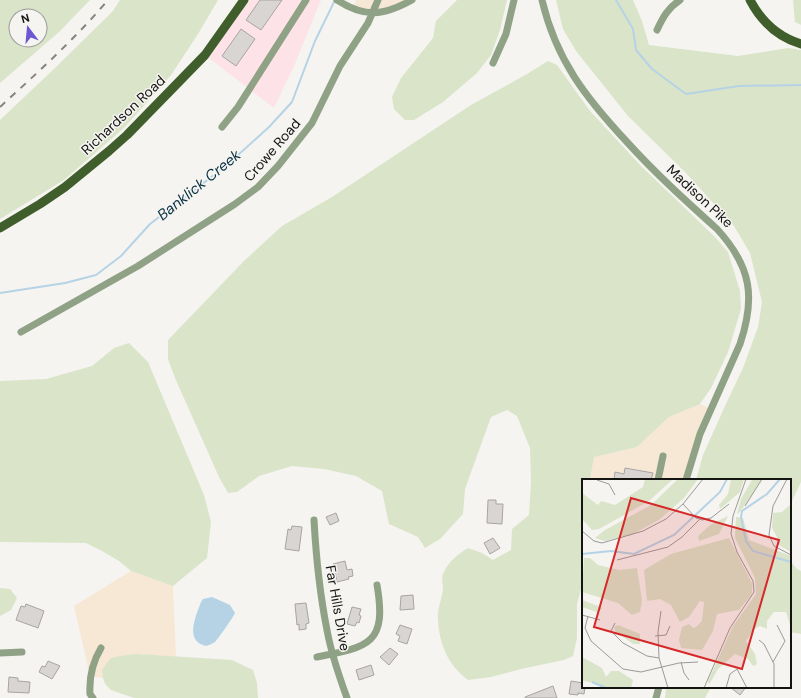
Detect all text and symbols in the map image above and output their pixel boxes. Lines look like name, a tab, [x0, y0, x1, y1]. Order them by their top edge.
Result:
north arrow	[8, 8, 48, 48]
text: N	[19, 11, 31, 26]
street label: Richardson Road	[77, 71, 169, 159]
street label: Crowe Road	[240, 115, 304, 185]
water label: Banklick Creek	[153, 145, 245, 225]
street label: Madison Pike	[663, 161, 737, 231]
inset map	[582, 479, 791, 688]
street label: Far Hills Drive	[322, 564, 354, 652]

